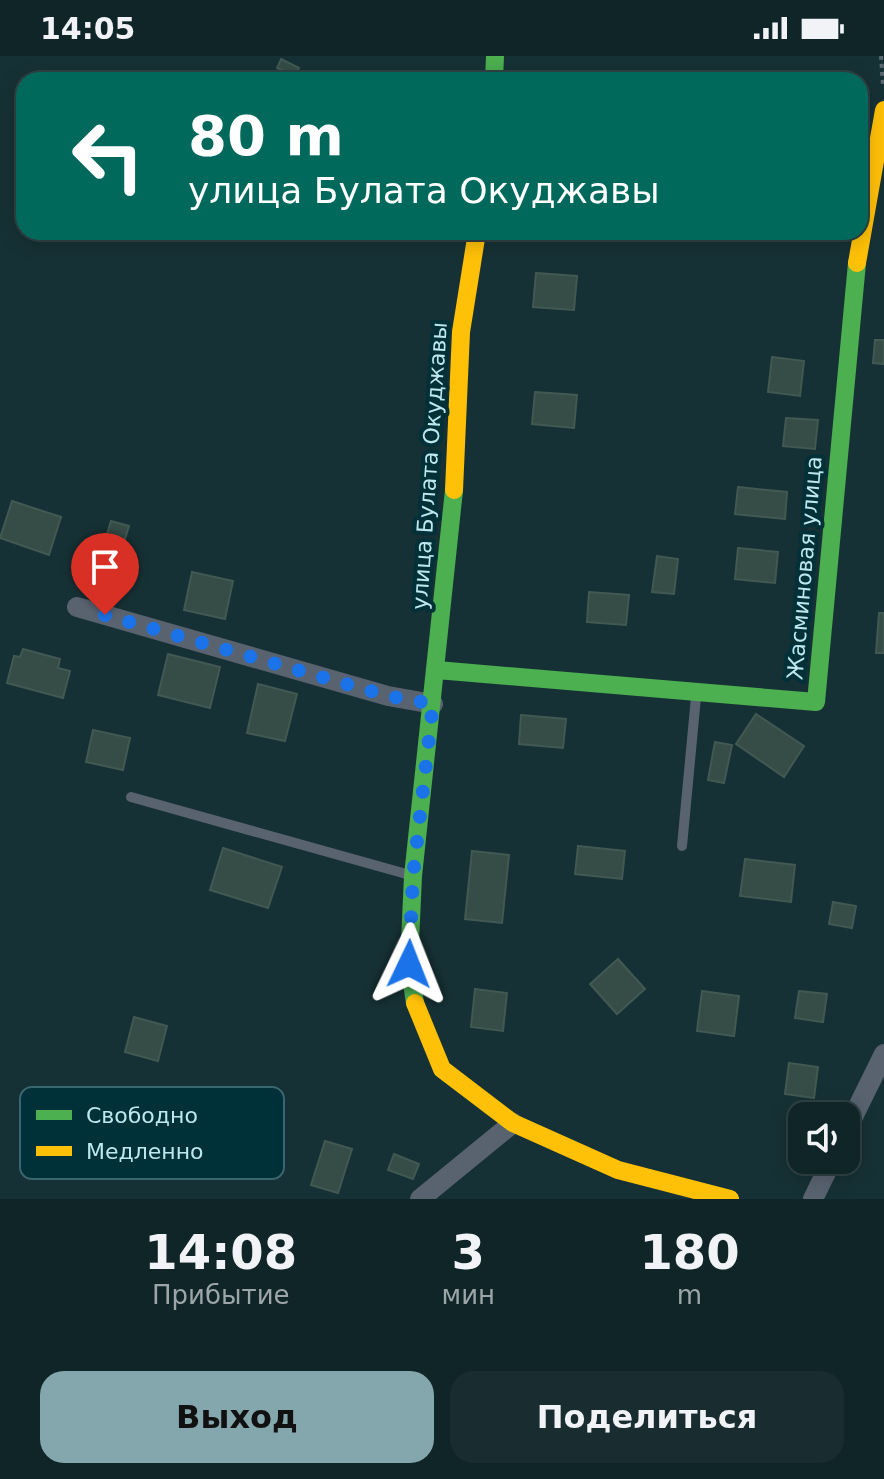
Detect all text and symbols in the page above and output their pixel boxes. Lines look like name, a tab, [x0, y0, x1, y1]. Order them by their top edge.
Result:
text: 14:05	[40, 11, 136, 46]
text: 80 m	[188, 103, 344, 168]
icon: left	[56, 104, 160, 208]
text: улица Булата Окуджавы	[188, 170, 660, 211]
street label: улица Булата Окуджавы	[407, 321, 452, 611]
street label: Жасминовая улица	[782, 455, 827, 681]
pin	[71, 533, 139, 615]
icon: arrive	[83, 545, 127, 589]
position arrow	[367, 922, 451, 1006]
legend	[20, 1087, 284, 1179]
map controls	[788, 1102, 860, 1174]
button: sound	[788, 1102, 860, 1174]
text: Свободно	[86, 1103, 198, 1128]
text: Медленно	[86, 1139, 204, 1164]
text: 14:08	[144, 1224, 297, 1280]
text: 3	[452, 1224, 485, 1280]
text: 180	[639, 1224, 740, 1280]
text: Прибытие	[152, 1280, 290, 1310]
text: мин	[442, 1280, 495, 1310]
text: m	[677, 1280, 702, 1310]
button: Выход	[40, 1371, 434, 1463]
button: Поделиться	[450, 1371, 844, 1463]

